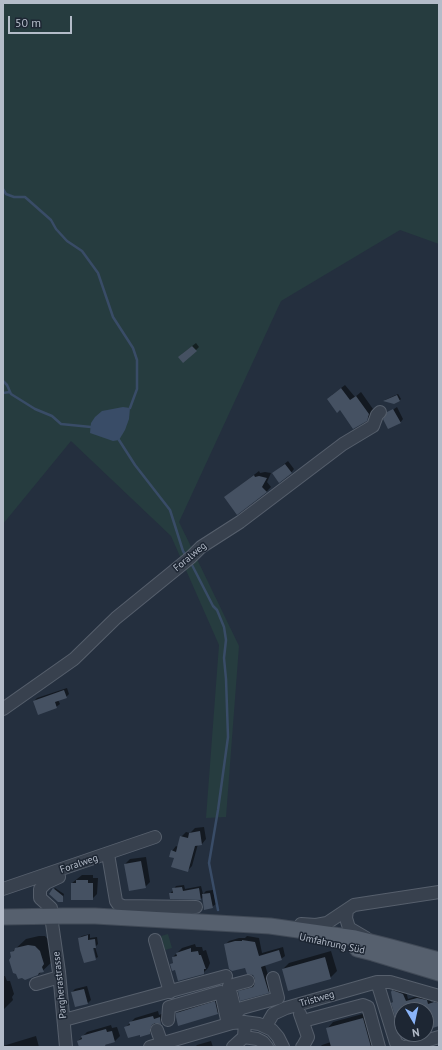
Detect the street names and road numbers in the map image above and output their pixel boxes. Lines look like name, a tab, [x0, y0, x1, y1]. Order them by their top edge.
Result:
street label: Foralweg	[171, 540, 209, 574]
street label: Foralweg	[58, 852, 100, 876]
street label: Umfahrung Süd	[298, 931, 366, 957]
street label: Pargherastrasse	[51, 951, 69, 1019]
street label: Tristweg	[298, 988, 336, 1010]

